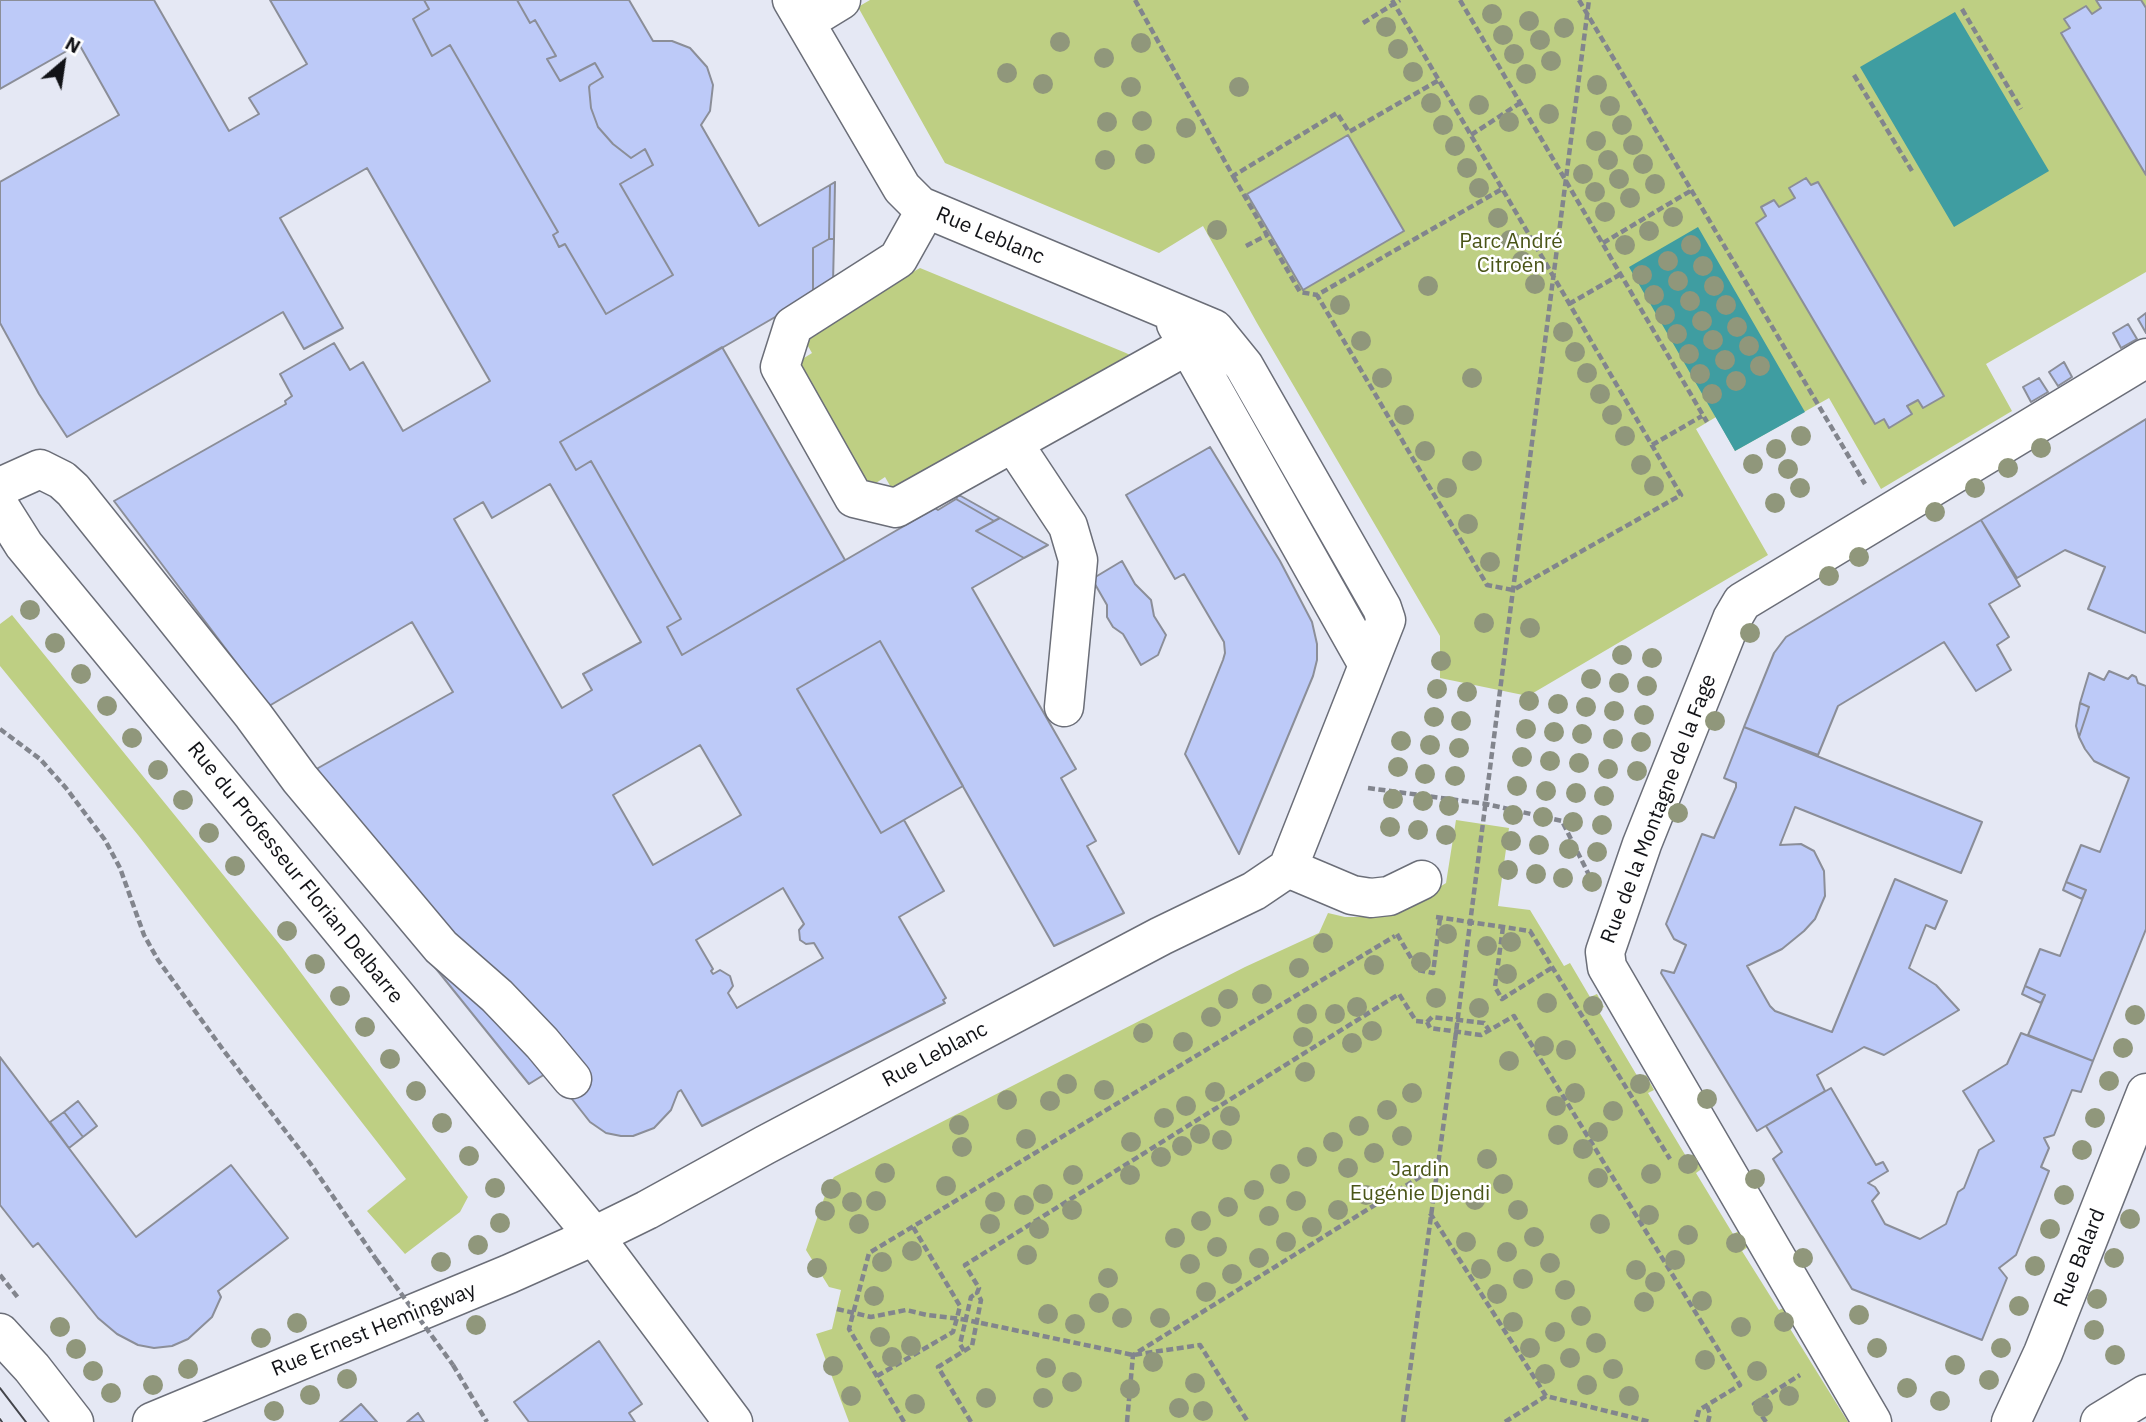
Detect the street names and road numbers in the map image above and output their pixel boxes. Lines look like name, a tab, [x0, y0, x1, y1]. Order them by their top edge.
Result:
street label: Rue Leblanc	[932, 202, 1048, 270]
street label: Rue de la Montagne de la Fage	[1596, 671, 1722, 947]
street label: Rue du Professeur Florian Delbarre	[182, 737, 408, 1009]
street label: Rue Leblanc	[878, 1017, 992, 1093]
street label: Rue Balard	[2049, 1205, 2111, 1311]
street label: Rue Ernest Hemingway	[268, 1277, 480, 1383]

